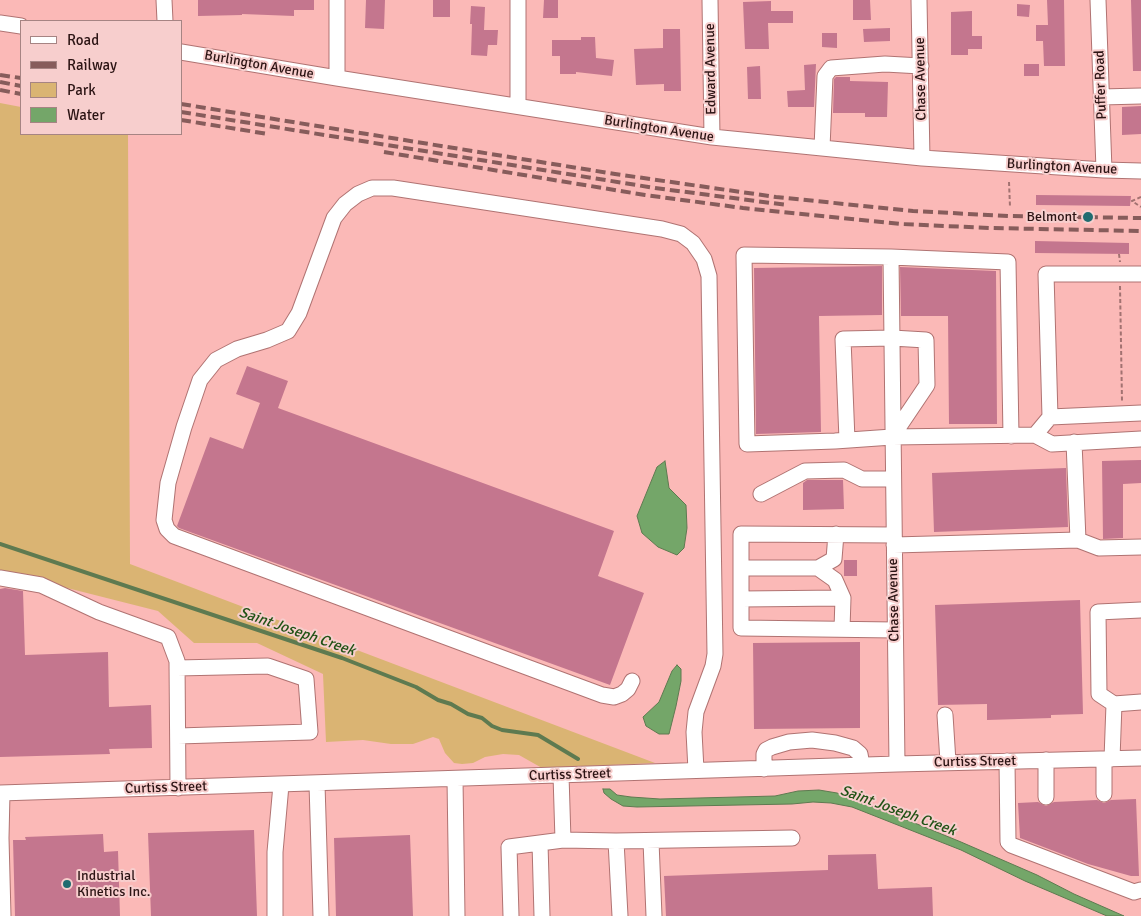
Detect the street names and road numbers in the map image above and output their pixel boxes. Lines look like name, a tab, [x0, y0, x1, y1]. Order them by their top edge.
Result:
street label: Edward Avenue	[702, 23, 720, 115]
street label: Chase Avenue	[912, 37, 930, 121]
street label: Burlington Avenue	[203, 47, 315, 83]
street label: Puffer Road	[1091, 50, 1111, 120]
street label: Burlington Avenue	[603, 112, 715, 146]
street label: Burlington Avenue	[1006, 156, 1118, 178]
street label: Chase Avenue	[885, 558, 903, 642]
street label: Curtiss Street	[934, 753, 1016, 771]
street label: Curtiss Street	[529, 765, 611, 785]
street label: Curtiss Street	[125, 778, 207, 798]

